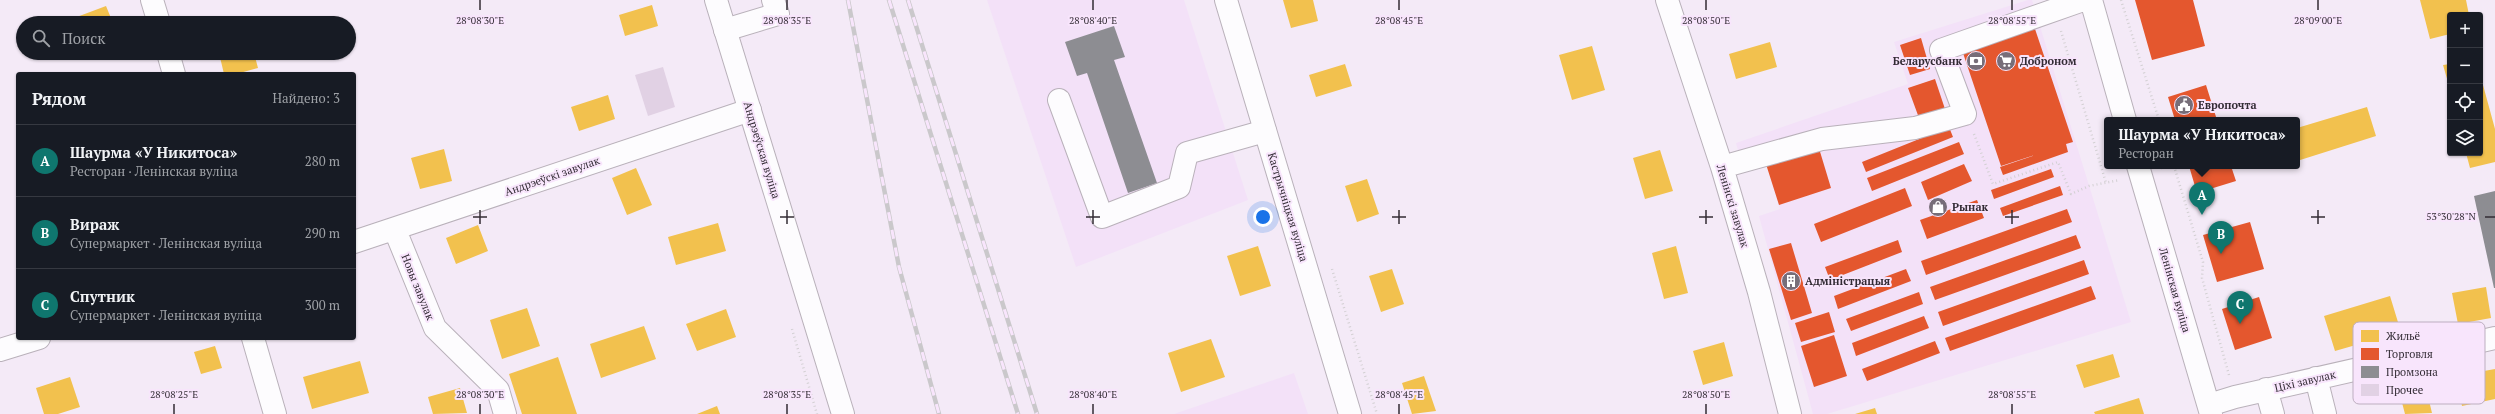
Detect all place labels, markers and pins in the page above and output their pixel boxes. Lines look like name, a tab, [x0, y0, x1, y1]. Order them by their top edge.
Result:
bank icon: Беларусбанк	[1965, 50, 1987, 72]
supermarket icon: Доброном	[1995, 50, 2017, 72]
place label: Беларусбанк	[1893, 54, 1962, 68]
place label: Доброном	[2020, 54, 2077, 68]
public building icon: Европочта	[2173, 94, 2195, 116]
place label: Европочта	[2198, 98, 2257, 112]
pin: A	[2189, 182, 2215, 215]
shop icon: Рынак	[1927, 196, 1949, 218]
place label: Рынак	[1952, 200, 1989, 214]
pin: B	[2208, 221, 2234, 254]
building icon: Адміністрацыя	[1780, 270, 1802, 292]
place label: Адміністрацыя	[1805, 274, 1891, 288]
pin: C	[2227, 291, 2253, 324]

